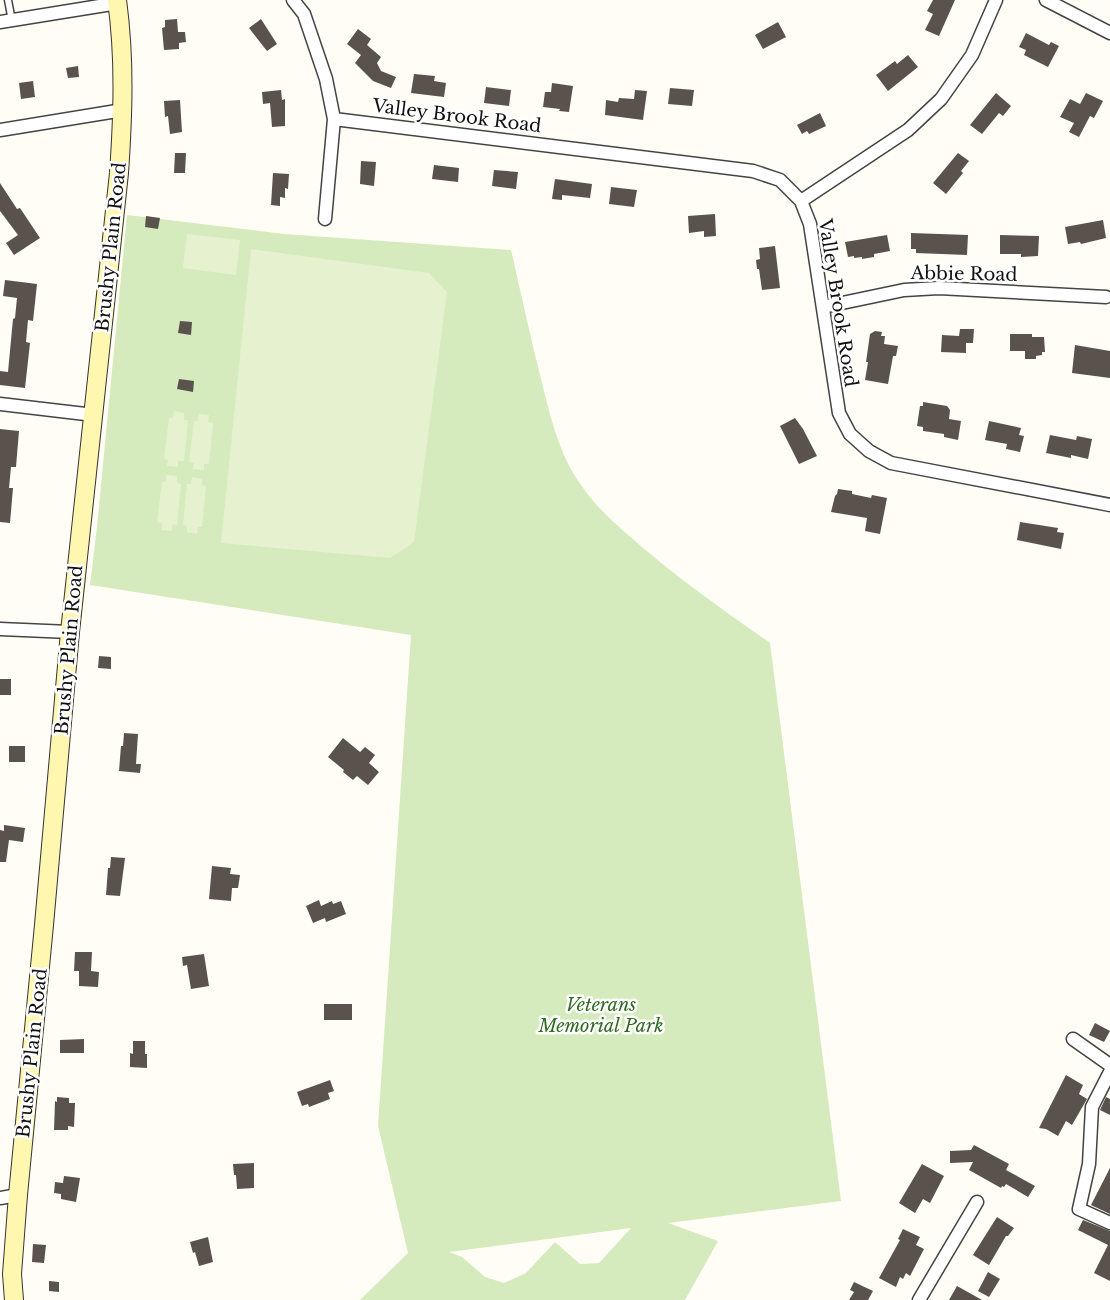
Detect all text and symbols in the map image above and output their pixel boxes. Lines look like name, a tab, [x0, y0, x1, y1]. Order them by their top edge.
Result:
street label: Valley Brook Road	[370, 95, 543, 137]
street label: Brushy Plain Road	[91, 161, 131, 333]
street label: Valley Brook Road	[814, 216, 862, 389]
street label: Abbie Road	[909, 262, 1018, 286]
street label: Brushy Plain Road	[51, 564, 87, 736]
street label: Brushy Plain Road	[12, 967, 52, 1139]
park label: Veterans Memorial Park	[538, 994, 663, 1037]

